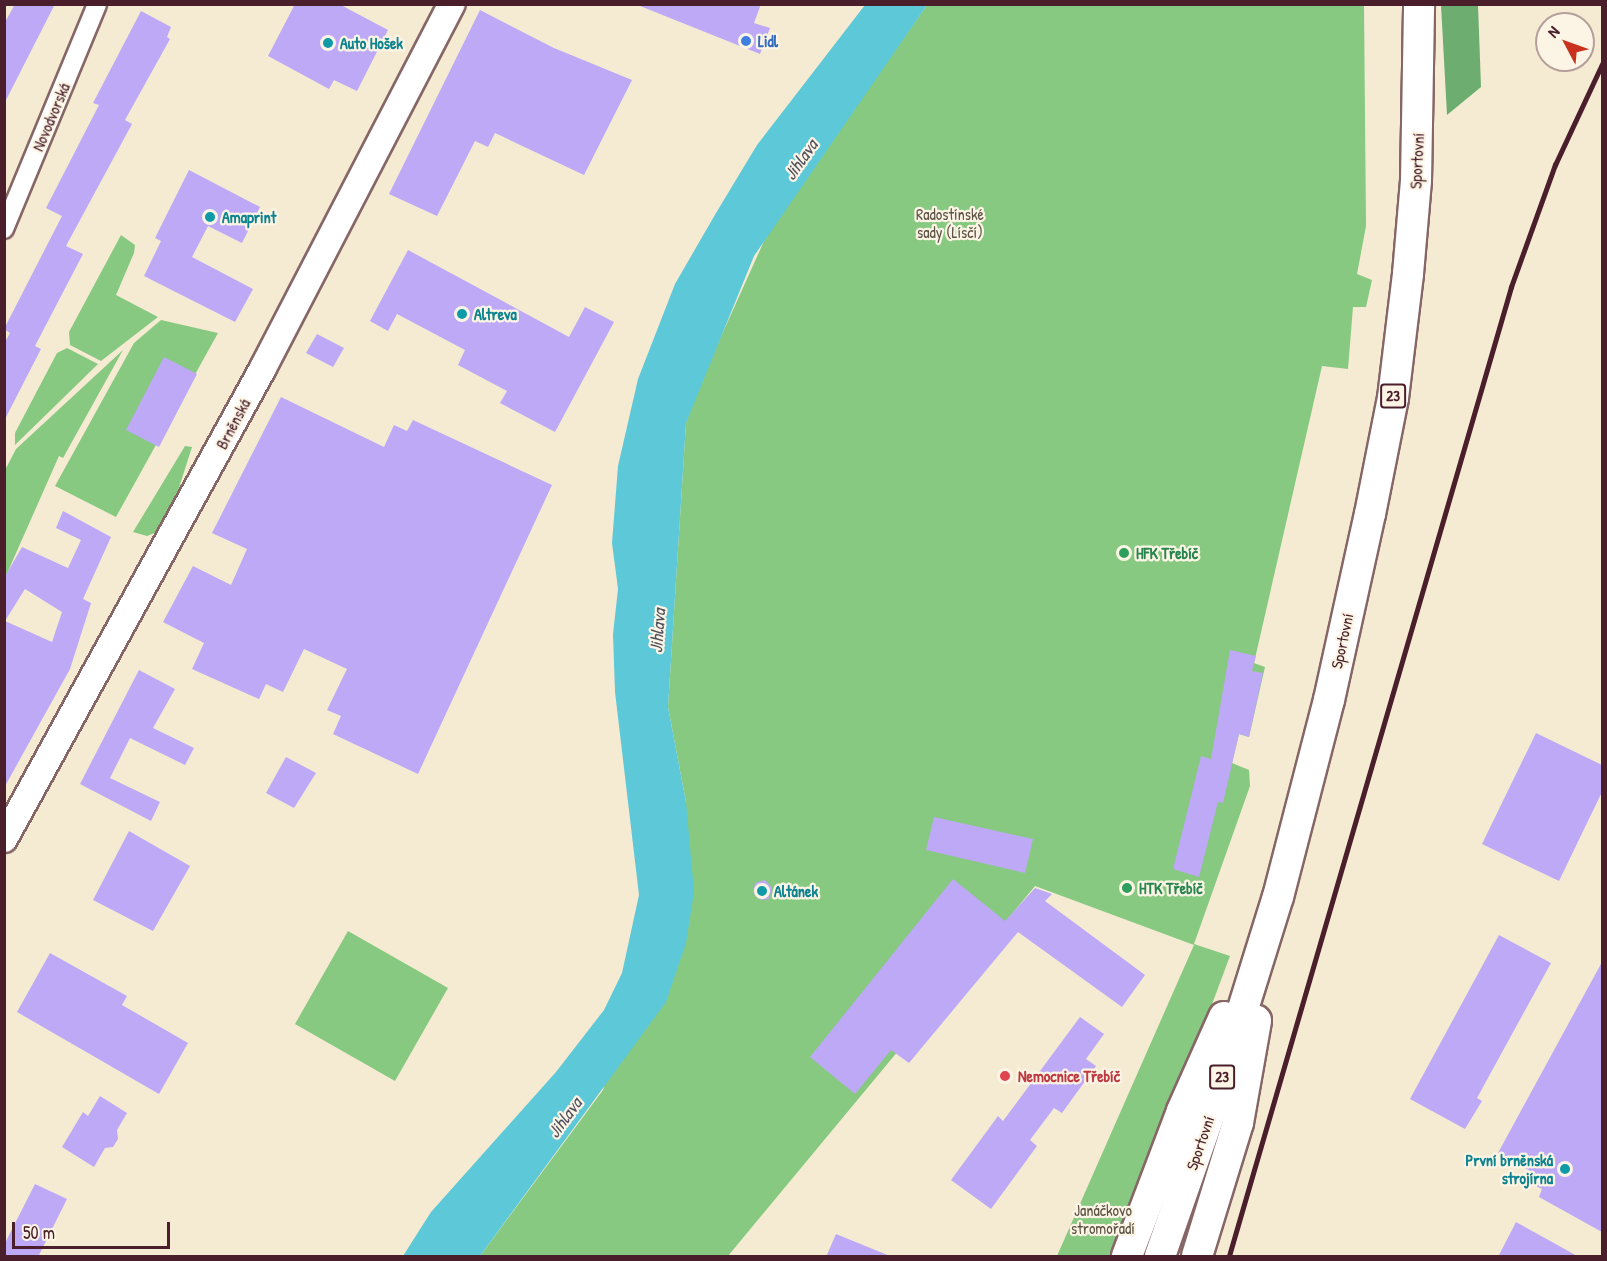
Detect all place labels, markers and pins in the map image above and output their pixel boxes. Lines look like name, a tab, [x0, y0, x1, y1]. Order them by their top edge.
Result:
place label: Lidl	[758, 31, 778, 51]
place label: Auto Hošek	[340, 33, 403, 53]
marker: Lidl	[739, 34, 753, 48]
marker: Auto Hošek	[321, 36, 335, 50]
place label: Amaprint	[222, 207, 276, 227]
marker: Amaprint	[203, 210, 217, 224]
place label: Altreva	[474, 304, 517, 324]
marker: Altreva	[455, 307, 469, 321]
place label: HFK Třebíč	[1136, 543, 1198, 563]
marker: HFK Třebíč	[1117, 546, 1131, 560]
place label: HTK Třebíč	[1139, 878, 1202, 898]
place label: Altánek	[774, 881, 818, 901]
marker: HTK Třebíč	[1120, 881, 1134, 895]
marker: Altánek	[755, 884, 769, 898]
place label: Nemocnice Třebíč	[1018, 1066, 1120, 1086]
marker: Nemocnice Třebíč	[996, 1067, 1014, 1085]
place label: První brněnská strojírna	[1466, 1150, 1553, 1188]
marker: První brněnská strojírna	[1558, 1162, 1572, 1176]

